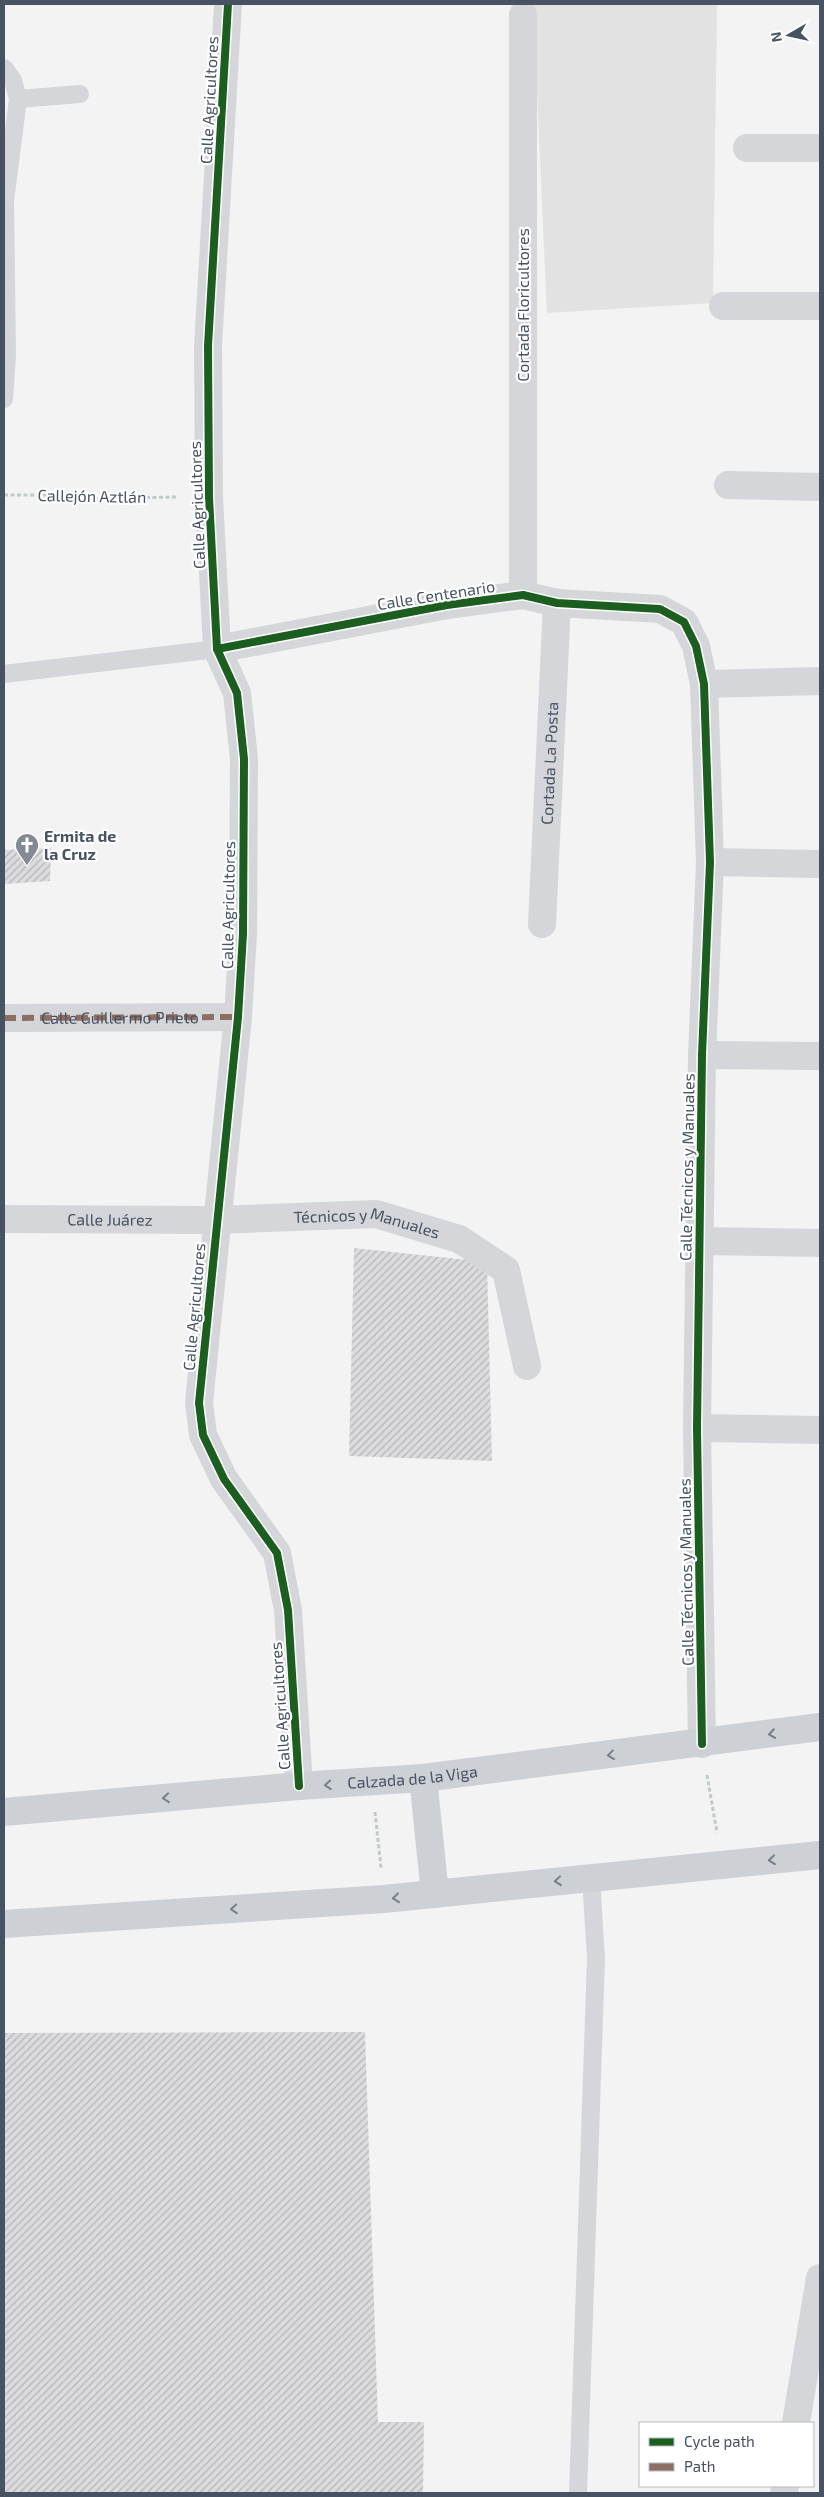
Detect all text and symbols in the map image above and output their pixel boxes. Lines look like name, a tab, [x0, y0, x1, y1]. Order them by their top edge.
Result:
north arrow	[764, 10, 814, 60]
text: N	[766, 31, 785, 43]
street label: Calle Agricultores	[196, 35, 221, 164]
street label: Cortada Floricultores	[513, 228, 532, 382]
street label: Calle Agricultores	[185, 441, 208, 569]
street label: Callejón Aztlán	[38, 485, 146, 507]
street label: Calle Centenario	[376, 576, 496, 613]
street label: Cortada La Posta	[537, 701, 561, 825]
place label: Ermita de la Cruz	[44, 826, 116, 863]
church icon: Ermita de la Cruz	[14, 832, 40, 866]
street label: Calle Agricultores	[217, 841, 238, 969]
street label: Calle Guillermo Prieto	[41, 1007, 199, 1027]
street label: Calle Técnicos y Manuales	[675, 1073, 698, 1261]
street label: Técnicos y Manuales	[293, 1203, 442, 1242]
street label: Calle Juárez	[67, 1209, 153, 1229]
street label: Calle Agricultores	[178, 1242, 209, 1372]
street label: Calle Técnicos y Manuales	[674, 1478, 697, 1666]
street label: Calle Agricultores	[266, 1641, 293, 1771]
one-way arrow	[768, 1728, 776, 1739]
one-way arrow	[607, 1749, 615, 1760]
street label: Calzada de la Viga	[347, 1761, 479, 1792]
one-way arrow	[323, 1779, 331, 1790]
one-way arrow	[161, 1792, 169, 1803]
one-way arrow	[767, 1854, 775, 1865]
one-way arrow	[553, 1875, 561, 1886]
one-way arrow	[392, 1892, 400, 1903]
one-way arrow	[230, 1903, 238, 1914]
legend	[639, 2422, 814, 2487]
text: Cycle path	[684, 2432, 755, 2450]
text: Path	[684, 2457, 715, 2475]

